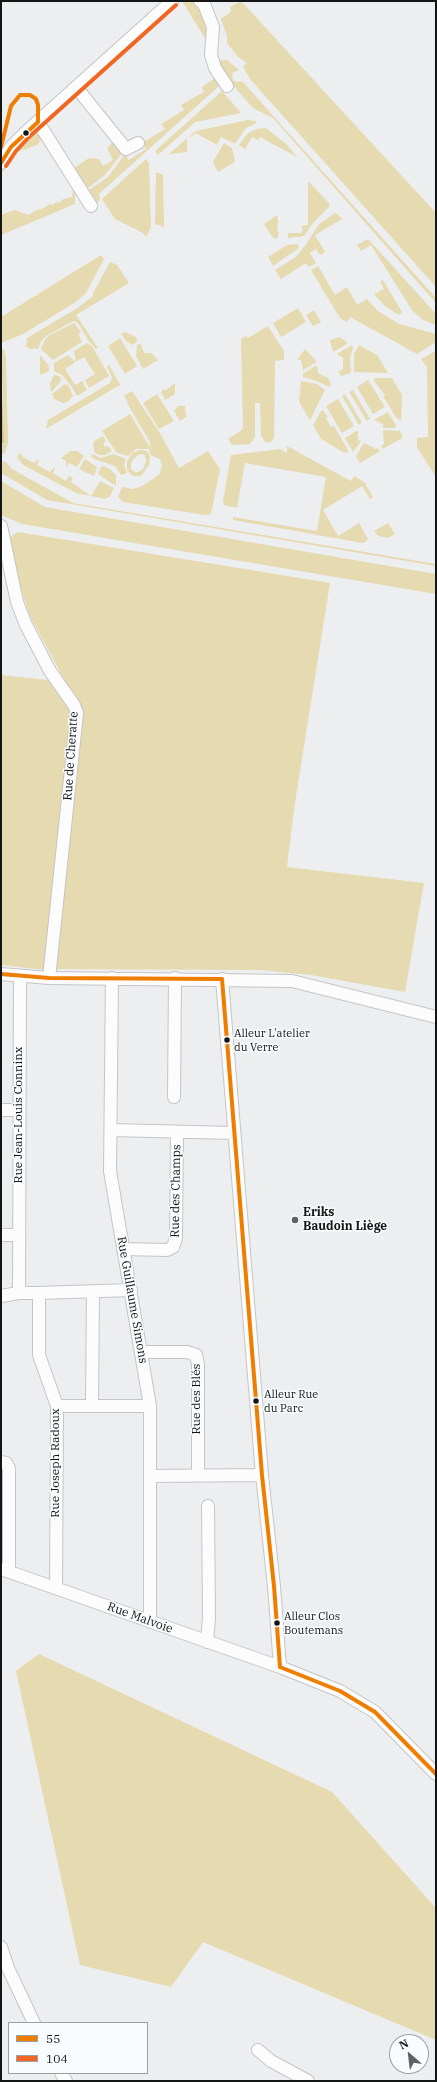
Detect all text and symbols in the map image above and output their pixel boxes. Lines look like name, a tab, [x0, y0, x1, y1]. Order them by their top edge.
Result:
unlabelled marker	[21, 128, 31, 138]
street label: Rue de Cheratte	[61, 711, 81, 801]
place label: Alleur L'atelier du Verre	[234, 1027, 310, 1053]
marker: Alleur L'atelier du Verre	[222, 1035, 232, 1045]
street label: Rue Jean-Louis Conninx	[12, 1046, 26, 1184]
street label: Rue des Champs	[168, 1144, 184, 1238]
place label: Eriks Baudoin Liège	[303, 1206, 387, 1234]
marker: Eriks Baudoin Liège	[290, 1215, 300, 1225]
street label: Rue Guillaume Simons	[114, 1235, 150, 1365]
street label: Rue des Blés	[190, 1364, 204, 1434]
place label: Alleur Rue du Parc	[264, 1388, 318, 1414]
marker: Alleur Rue du Parc	[251, 1396, 261, 1406]
street label: Rue Joseph Radoux	[49, 1408, 63, 1518]
street label: Rue Malvoie	[105, 1600, 175, 1636]
place label: Alleur Clos Boutemans	[284, 1610, 343, 1636]
marker: Alleur Clos Boutemans	[272, 1618, 282, 1628]
legend	[8, 2022, 148, 2074]
text: 55	[46, 2031, 60, 2046]
north arrow	[389, 2034, 429, 2074]
text: N	[397, 2036, 411, 2053]
text: 104	[46, 2051, 68, 2066]

